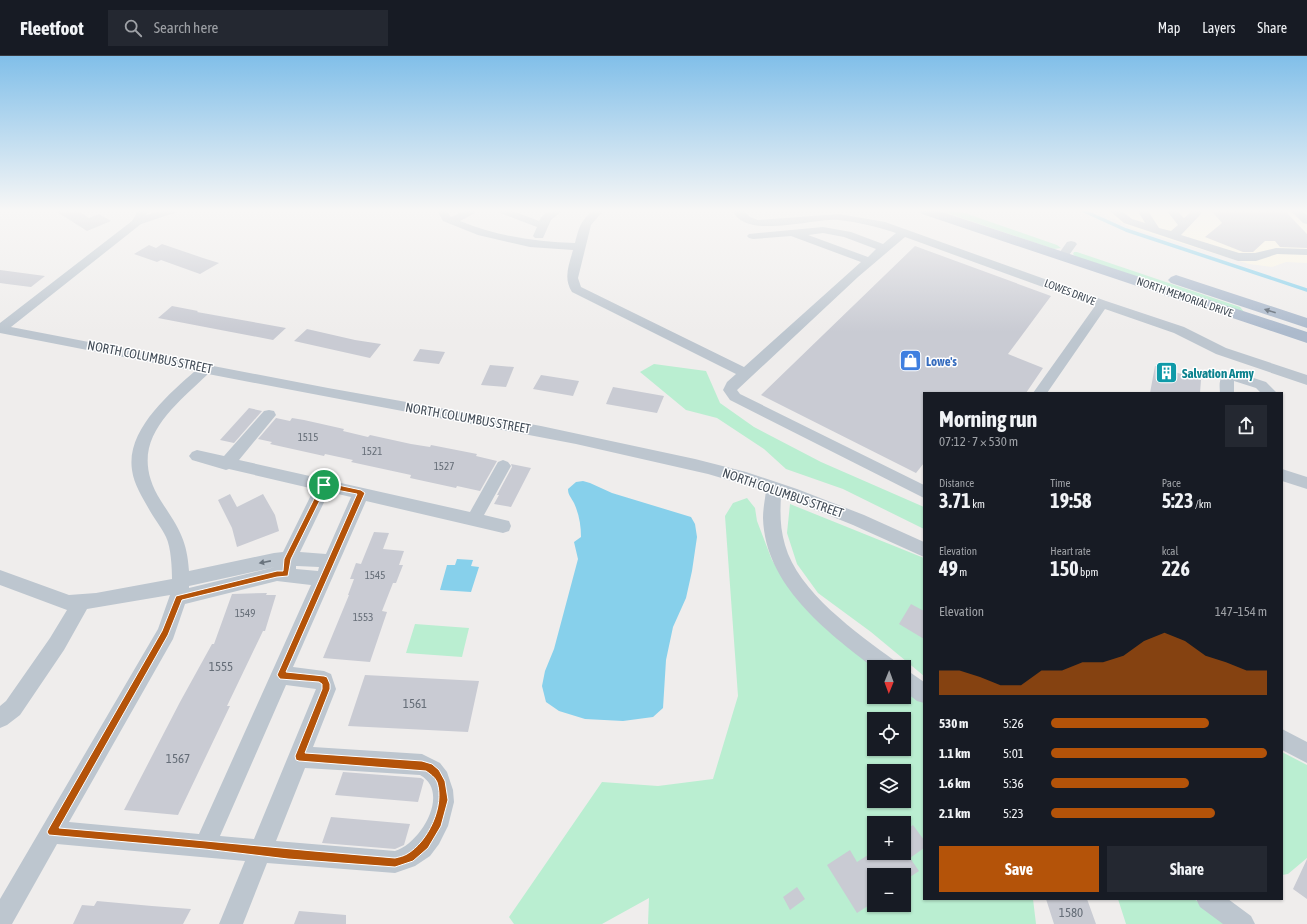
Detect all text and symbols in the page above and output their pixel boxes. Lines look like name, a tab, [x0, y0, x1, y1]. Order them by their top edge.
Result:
search box	[108, 10, 388, 46]
text: Fleetfoot	[20, 17, 84, 39]
icon: search	[122, 17, 144, 39]
text: Search here	[154, 19, 218, 36]
text: Map	[1158, 20, 1180, 36]
text: Layers	[1202, 20, 1235, 36]
text: Share	[1257, 20, 1287, 36]
street label: NORTH MEMORIAL DRIVE	[1135, 275, 1235, 319]
street label: LOWES DRIVE	[1043, 277, 1097, 307]
one-way arrow	[1264, 308, 1276, 314]
street label: NORTH COLUMBUS STREET	[86, 338, 214, 377]
shop icon: Lowe's	[898, 348, 924, 374]
place label: Lowe's	[926, 354, 957, 369]
building icon: Salvation Army	[1153, 360, 1179, 386]
place label: Salvation Army	[1182, 366, 1255, 381]
street label: NORTH COLUMBUS STREET	[404, 400, 532, 436]
button: share	[1225, 405, 1267, 447]
text: Morning run	[939, 406, 1037, 432]
house number: 1515	[298, 431, 318, 443]
text: 07:12 · 7 × 530 m	[939, 434, 1018, 449]
house number: 1521	[362, 445, 382, 457]
house number: 1527	[434, 460, 454, 472]
street label: NORTH COLUMBUS STREET	[721, 465, 846, 521]
pin	[307, 468, 341, 502]
icon: arrive	[313, 474, 335, 496]
text: Distance	[939, 477, 974, 489]
text: Time	[1050, 477, 1070, 489]
text: Pace	[1162, 477, 1181, 489]
text: 3.71	[939, 489, 971, 512]
text: 19:58	[1050, 489, 1092, 512]
text: 5:23	[1162, 489, 1193, 512]
text: km	[971, 498, 985, 510]
text: /km	[1193, 498, 1211, 510]
text: Elevation	[939, 545, 977, 557]
text: Heart rate	[1050, 545, 1091, 557]
text: kcal	[1162, 545, 1178, 557]
text: 49	[939, 557, 958, 580]
text: 150	[1050, 557, 1079, 580]
text: 226	[1162, 557, 1190, 580]
one-way arrow	[259, 559, 271, 565]
text: m	[958, 566, 967, 578]
text: bpm	[1079, 566, 1098, 578]
house number: 1545	[365, 569, 385, 581]
text: Elevation	[939, 604, 984, 619]
text: 147–154 m	[1215, 604, 1267, 619]
house number: 1549	[235, 607, 255, 619]
house number: 1553	[353, 611, 373, 623]
house number: 1555	[209, 659, 233, 674]
north arrow	[867, 660, 911, 704]
map controls	[867, 660, 911, 912]
house number: 1561	[403, 696, 427, 711]
button: locate	[867, 712, 911, 756]
text: 530 m	[939, 716, 968, 731]
text: 5:26	[1003, 716, 1024, 731]
text: 1.1 km	[939, 746, 970, 761]
text: 5:01	[1003, 746, 1024, 761]
house number: 1567	[166, 751, 190, 766]
button: layers	[867, 764, 911, 808]
text: 1.6 km	[939, 776, 970, 791]
text: 5:36	[1003, 776, 1024, 791]
text: 2.1 km	[939, 806, 970, 821]
text: 5:23	[1003, 806, 1024, 821]
button: +	[867, 816, 911, 860]
button: Save	[939, 846, 1099, 892]
button: Share	[1107, 846, 1267, 892]
button: −	[867, 868, 911, 912]
house number: 1580	[1059, 905, 1083, 920]

